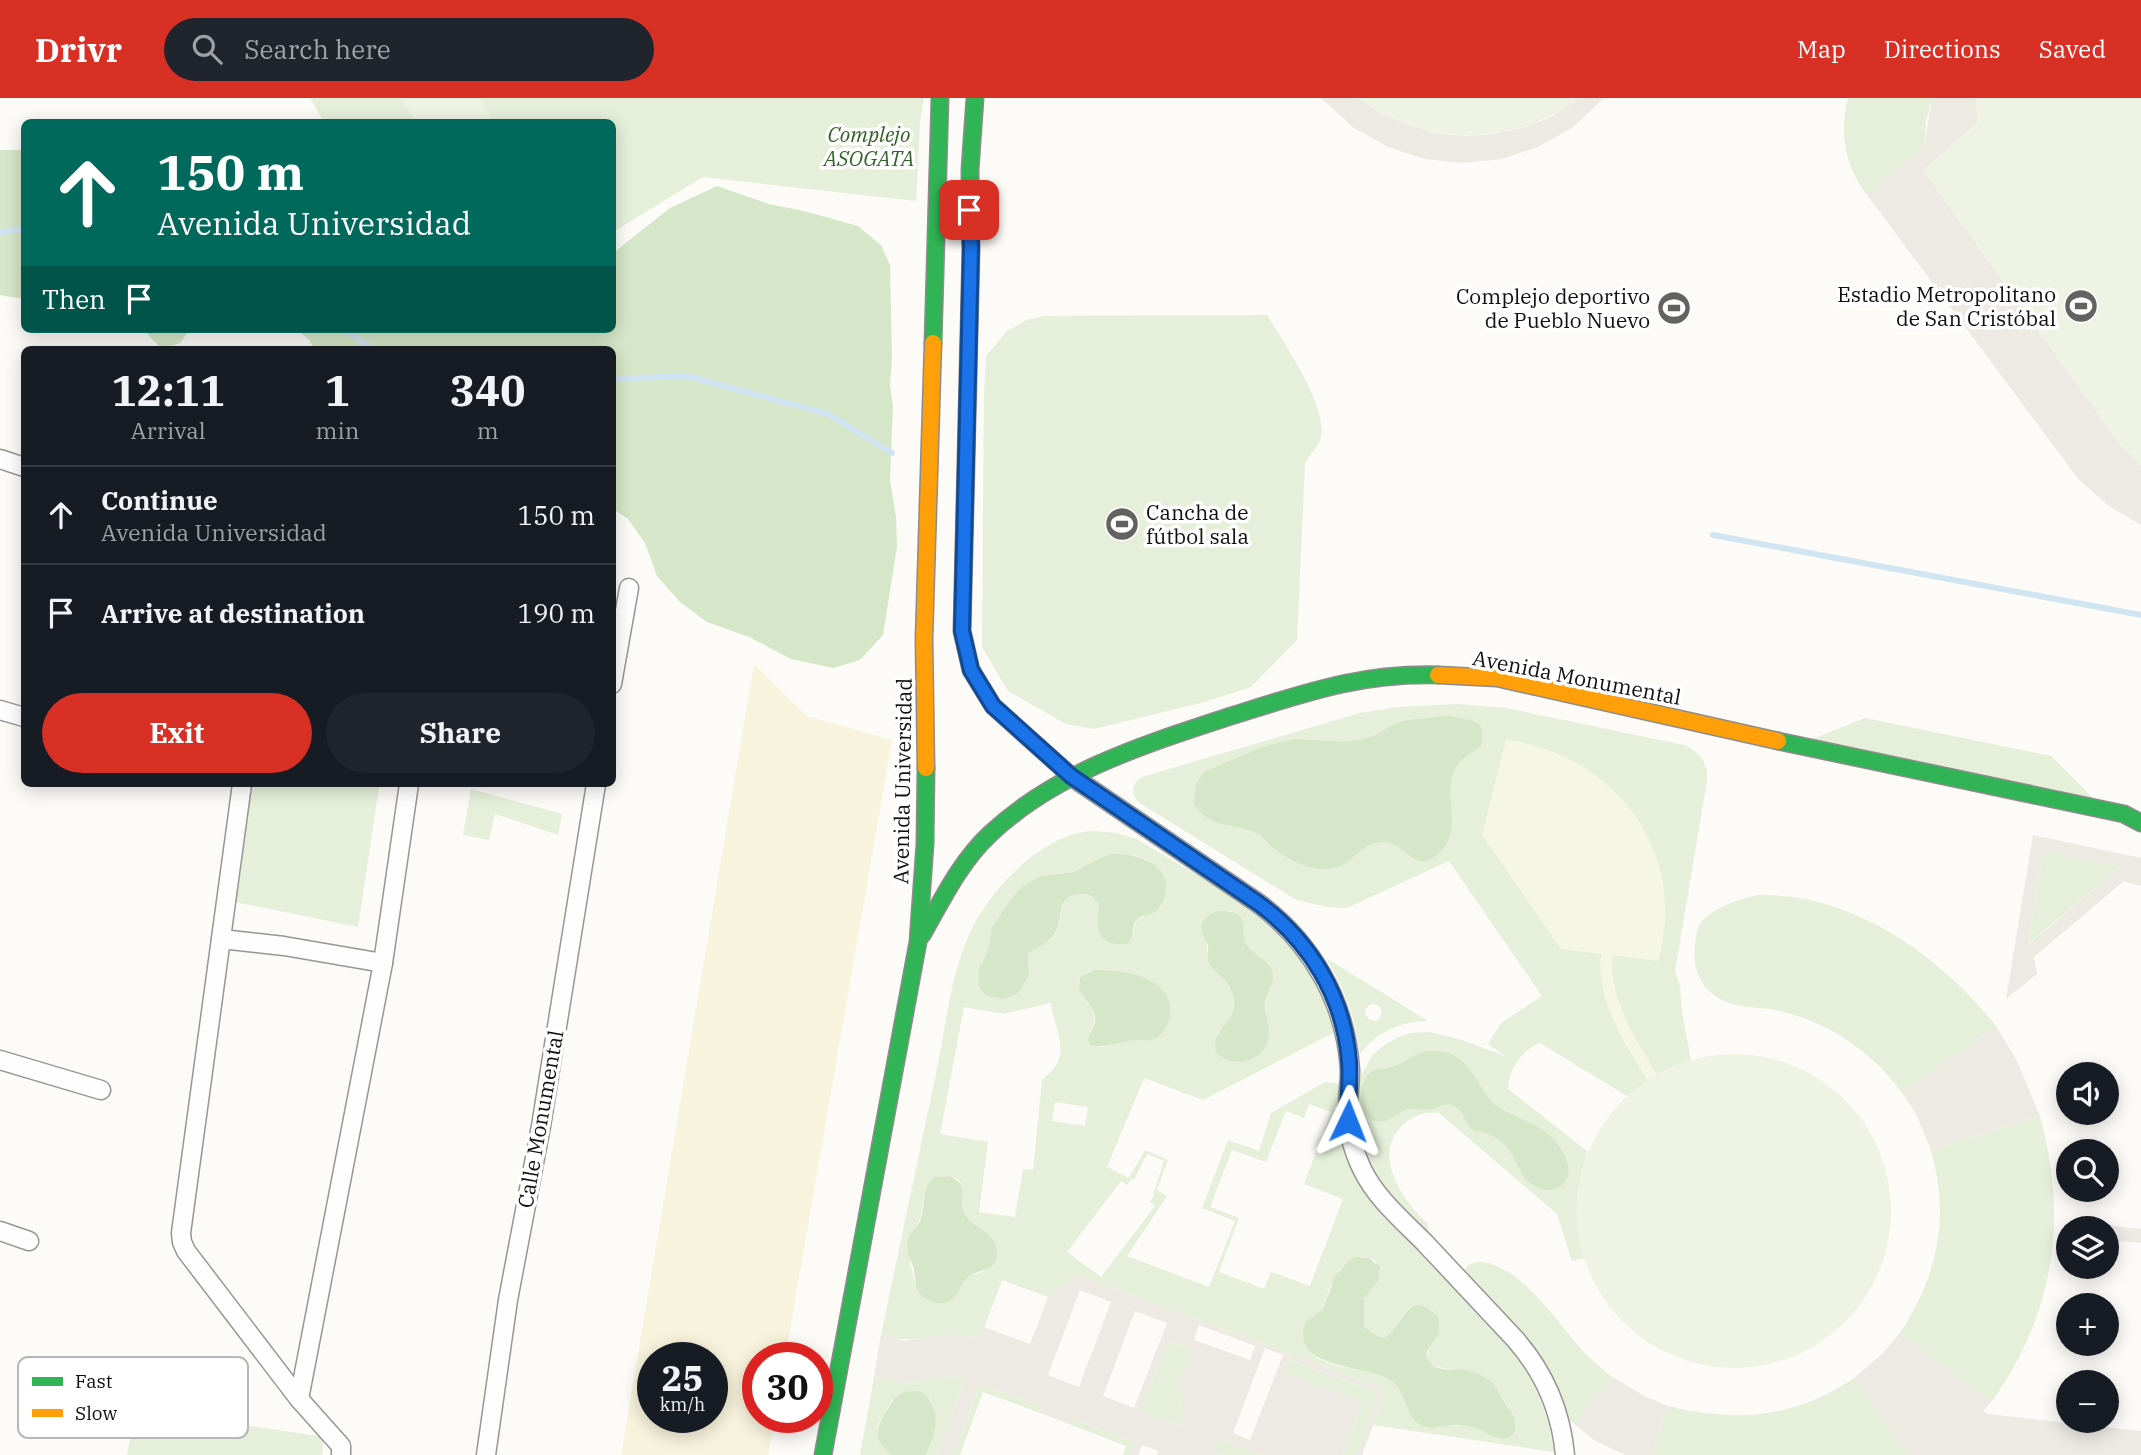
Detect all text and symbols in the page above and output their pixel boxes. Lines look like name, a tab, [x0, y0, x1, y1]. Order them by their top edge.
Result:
search box	[164, 18, 654, 81]
text: Drivr	[35, 28, 122, 71]
icon: search	[188, 30, 226, 68]
text: Search here	[244, 32, 391, 66]
text: Map	[1797, 33, 1846, 65]
text: Directions	[1884, 33, 2001, 65]
text: Saved	[2039, 33, 2106, 65]
park label: Complejo ASOGATA	[822, 120, 914, 172]
text: 150 m	[157, 140, 304, 203]
icon: ahead	[42, 147, 133, 238]
pin	[939, 180, 999, 240]
icon: arrive	[950, 191, 988, 229]
text: Avenida Universidad	[157, 202, 471, 244]
icon: arrive	[120, 280, 158, 318]
place label: Estadio Metropolitano de San Cristóbal	[1837, 280, 2056, 332]
text: Then	[42, 282, 106, 316]
place label: Complejo deportivo de Pueblo Nuevo	[1456, 282, 1650, 334]
sports icon: Estadio Metropolitano de San Cristóbal	[2062, 287, 2100, 325]
sports icon: Complejo deportivo de Pueblo Nuevo	[1655, 289, 1693, 327]
text: 12:11	[111, 363, 225, 418]
text: 1	[325, 363, 350, 418]
text: 340	[450, 363, 525, 418]
text: Arrival	[131, 415, 206, 445]
text: min	[316, 415, 359, 445]
text: m	[477, 415, 499, 445]
text: Continue	[101, 483, 218, 517]
icon: ahead	[42, 496, 80, 534]
text: 150 m	[517, 498, 595, 532]
place label: Cancha de fútbol sala	[1146, 498, 1249, 550]
sports icon: Cancha de fútbol sala	[1103, 505, 1141, 543]
text: Avenida Universidad	[101, 517, 327, 547]
icon: arrive	[42, 594, 80, 632]
text: Arrive at destination	[101, 596, 365, 630]
text: 190 m	[517, 596, 595, 630]
street label: Avenida Monumental	[1470, 643, 1684, 711]
street label: Avenida Universidad	[886, 677, 918, 884]
button: Exit	[42, 693, 312, 773]
button: Share	[326, 693, 595, 773]
street label: Calle Monumental	[511, 1028, 569, 1210]
map controls	[2056, 1062, 2119, 1433]
button: sound	[2056, 1062, 2119, 1125]
position arrow	[1311, 1084, 1385, 1158]
button: search	[2056, 1139, 2119, 1202]
button: layers	[2056, 1216, 2119, 1279]
button: +	[2056, 1293, 2119, 1356]
speed limit sign: 30	[742, 1342, 833, 1433]
text: 25	[661, 1355, 704, 1401]
legend	[18, 1357, 248, 1438]
text: Fast	[75, 1369, 113, 1393]
button: −	[2056, 1370, 2119, 1433]
text: km/h	[660, 1393, 705, 1416]
text: Slow	[75, 1401, 117, 1425]

